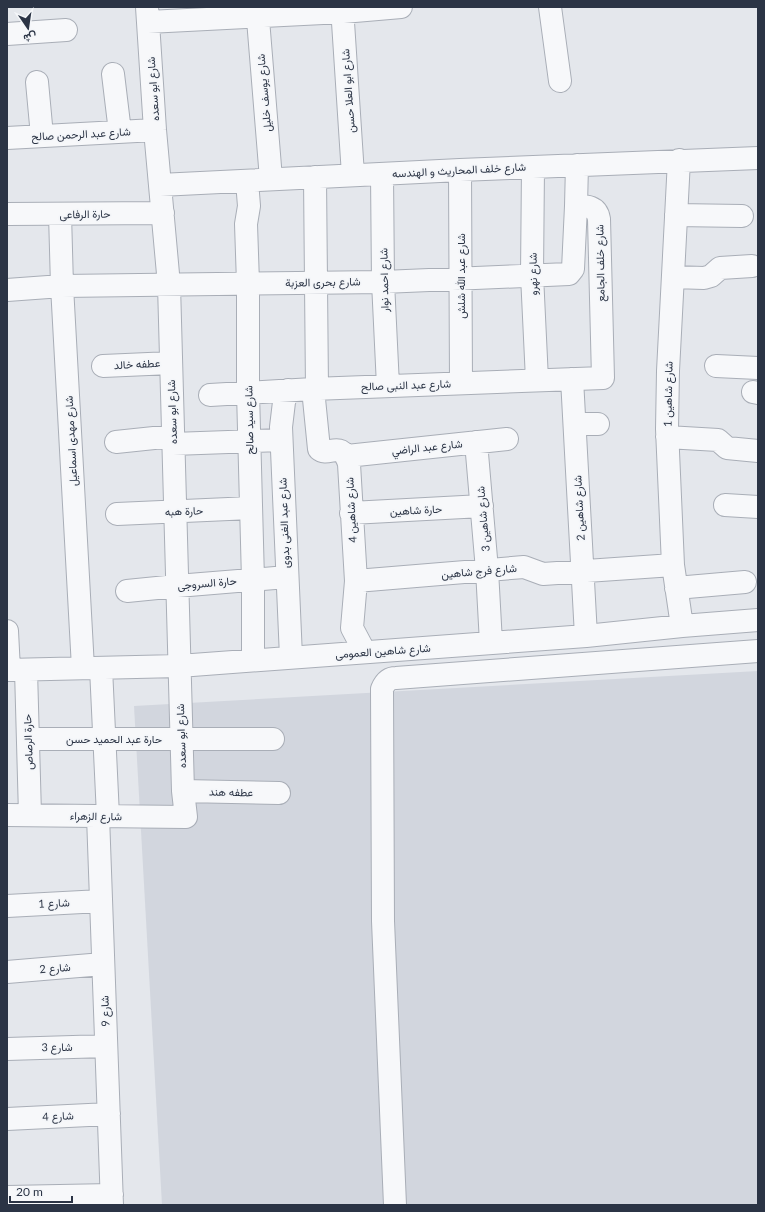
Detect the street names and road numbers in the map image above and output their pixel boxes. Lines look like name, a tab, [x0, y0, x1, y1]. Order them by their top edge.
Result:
street label: شارع ابو العلا حسن	[338, 48, 359, 134]
street label: شارع يوسف خليل	[254, 53, 275, 133]
street label: شارع ابو سعده	[144, 56, 163, 122]
street label: شارع عبد الرحمن صالح	[31, 124, 131, 145]
street label: شارع خلف المحاريث و الهندسه	[392, 159, 527, 182]
street label: حارة الرفاعى	[59, 207, 111, 221]
street label: شارع خلف الجامع	[592, 224, 609, 302]
street label: شارع عبد الله شلش	[454, 233, 469, 319]
street label: شارع احمد نوار	[376, 247, 393, 313]
street label: شارع نهرو	[526, 252, 541, 295]
street label: شارع بحرى العزبة	[285, 274, 361, 291]
street label: عطفه خالد	[113, 356, 161, 371]
street label: شارع شاهين 1	[660, 361, 677, 427]
street label: شارع عبد النبى صالح	[361, 376, 452, 395]
street label: شارع ابو سعده	[164, 379, 181, 444]
street label: شارع سيد صالح	[241, 385, 258, 455]
street label: شارع مهدى اسماعيل	[62, 395, 81, 487]
street label: شارع عبد الراضي	[391, 436, 464, 461]
street label: شارع شاهين 2	[570, 474, 589, 541]
street label: شارع شاهين 4	[342, 476, 361, 543]
street label: شارع عبد الغنى بدوى	[275, 477, 294, 569]
street label: شارع شاهين 3	[473, 485, 494, 552]
street label: حارة شاهين	[389, 502, 443, 518]
street label: حارة هبه	[165, 503, 203, 519]
street label: شارع فرج شاهين	[441, 561, 518, 582]
street label: حارة السروجى	[177, 573, 237, 593]
street label: شارع شاهين العمومى	[335, 641, 432, 662]
street label: شارع ابو سعده	[173, 703, 190, 768]
street label: حارة الرصاص	[20, 714, 36, 770]
street label: حارة عبد الحميد حسن	[66, 732, 162, 746]
street label: عطفه هند	[209, 785, 254, 798]
street label: شارع الزهراء	[70, 809, 123, 824]
street label: شارع 1	[38, 895, 70, 912]
street label: شارع 2	[39, 960, 72, 977]
street label: شارع 9	[97, 995, 114, 1027]
street label: شارع 3	[41, 1040, 73, 1055]
street label: شارع 4	[42, 1108, 74, 1125]

